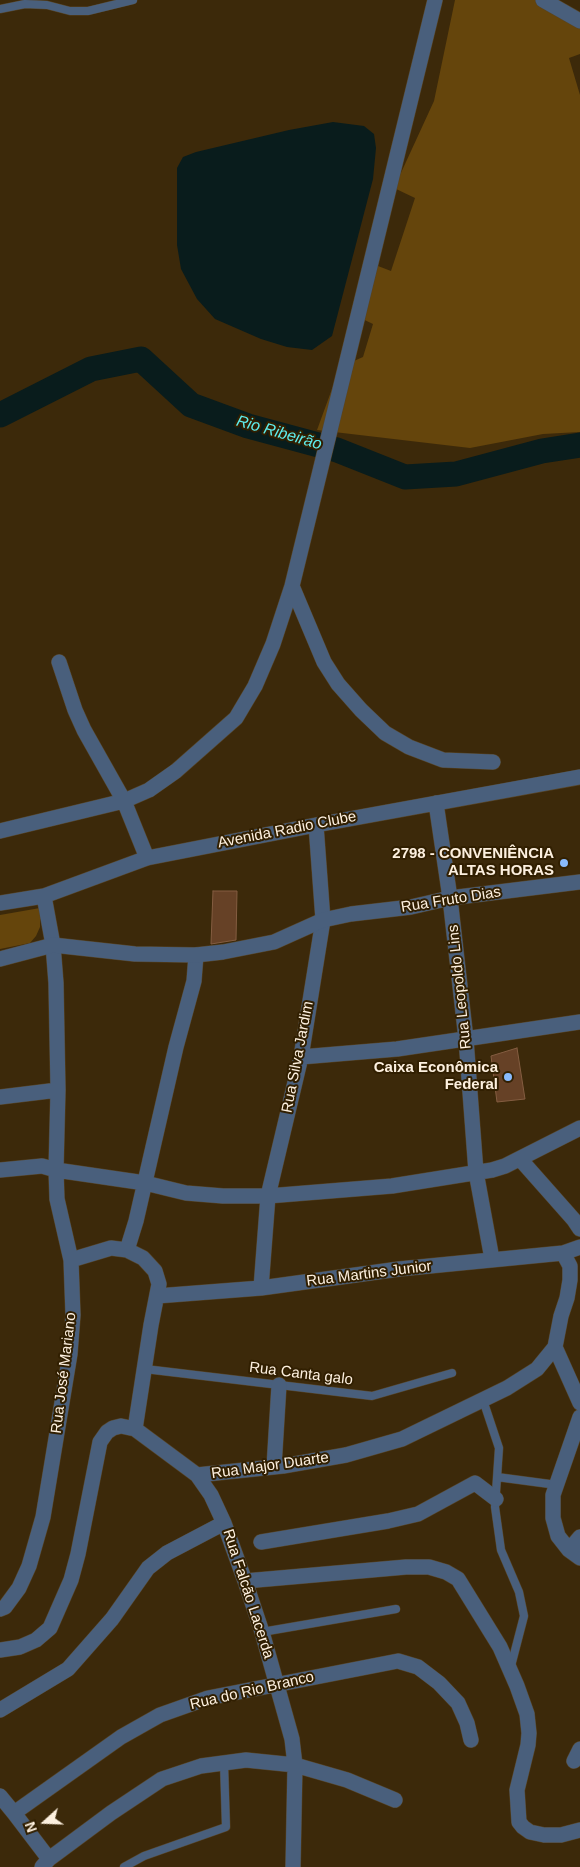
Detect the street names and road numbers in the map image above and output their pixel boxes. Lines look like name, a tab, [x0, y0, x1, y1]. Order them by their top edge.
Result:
street label: Avenida Radio Clube	[216, 808, 358, 852]
street label: Rua Fruto Dias	[400, 883, 502, 917]
street label: Rua Leopoldo Lins	[445, 924, 475, 1050]
street label: Rua Silva Jardim	[278, 1000, 318, 1114]
street label: Rua Martins Junior	[305, 1257, 433, 1291]
street label: Rua José Mariano	[48, 1311, 80, 1435]
street label: Rua Canta galo	[248, 1359, 354, 1389]
street label: Rua Major Duarte	[210, 1449, 330, 1483]
street label: Rua Falcão Lacerda	[219, 1527, 277, 1661]
street label: Rua do Rio Branco	[188, 1668, 316, 1714]

